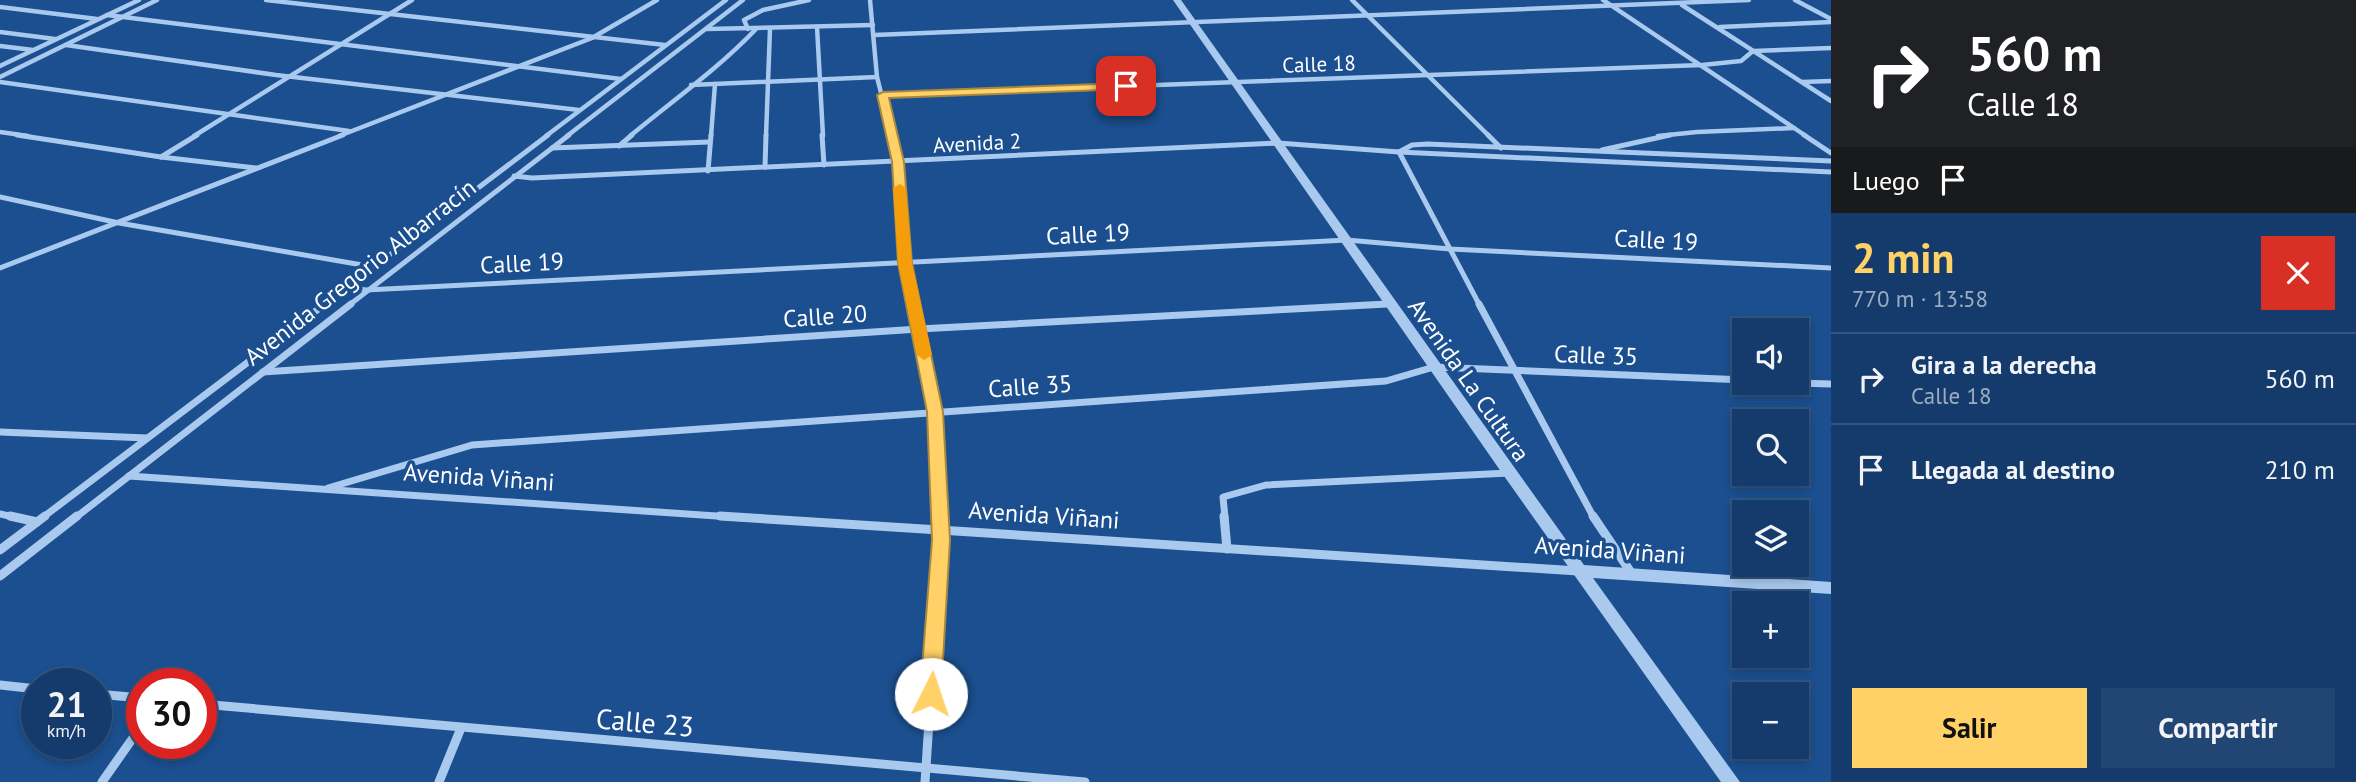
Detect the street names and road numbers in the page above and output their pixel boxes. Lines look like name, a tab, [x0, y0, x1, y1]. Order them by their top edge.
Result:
street label: Calle 18	[1282, 49, 1356, 79]
street label: Avenida 2	[932, 127, 1022, 159]
street label: Avenida Gregorio Albarracín	[238, 172, 482, 372]
street label: Calle 19	[1045, 216, 1131, 252]
street label: Calle 19	[1613, 222, 1699, 258]
street label: Calle 19	[479, 245, 565, 281]
street label: Avenida La Cultura	[1401, 292, 1537, 468]
street label: Calle 20	[782, 298, 868, 334]
street label: Calle 35	[1553, 338, 1639, 372]
street label: Calle 35	[987, 368, 1073, 404]
street label: Avenida Viñani	[402, 456, 556, 498]
street label: Avenida Viñani	[967, 494, 1121, 536]
street label: Avenida Viñani	[1533, 529, 1687, 571]
street label: Calle 23	[595, 699, 695, 745]

